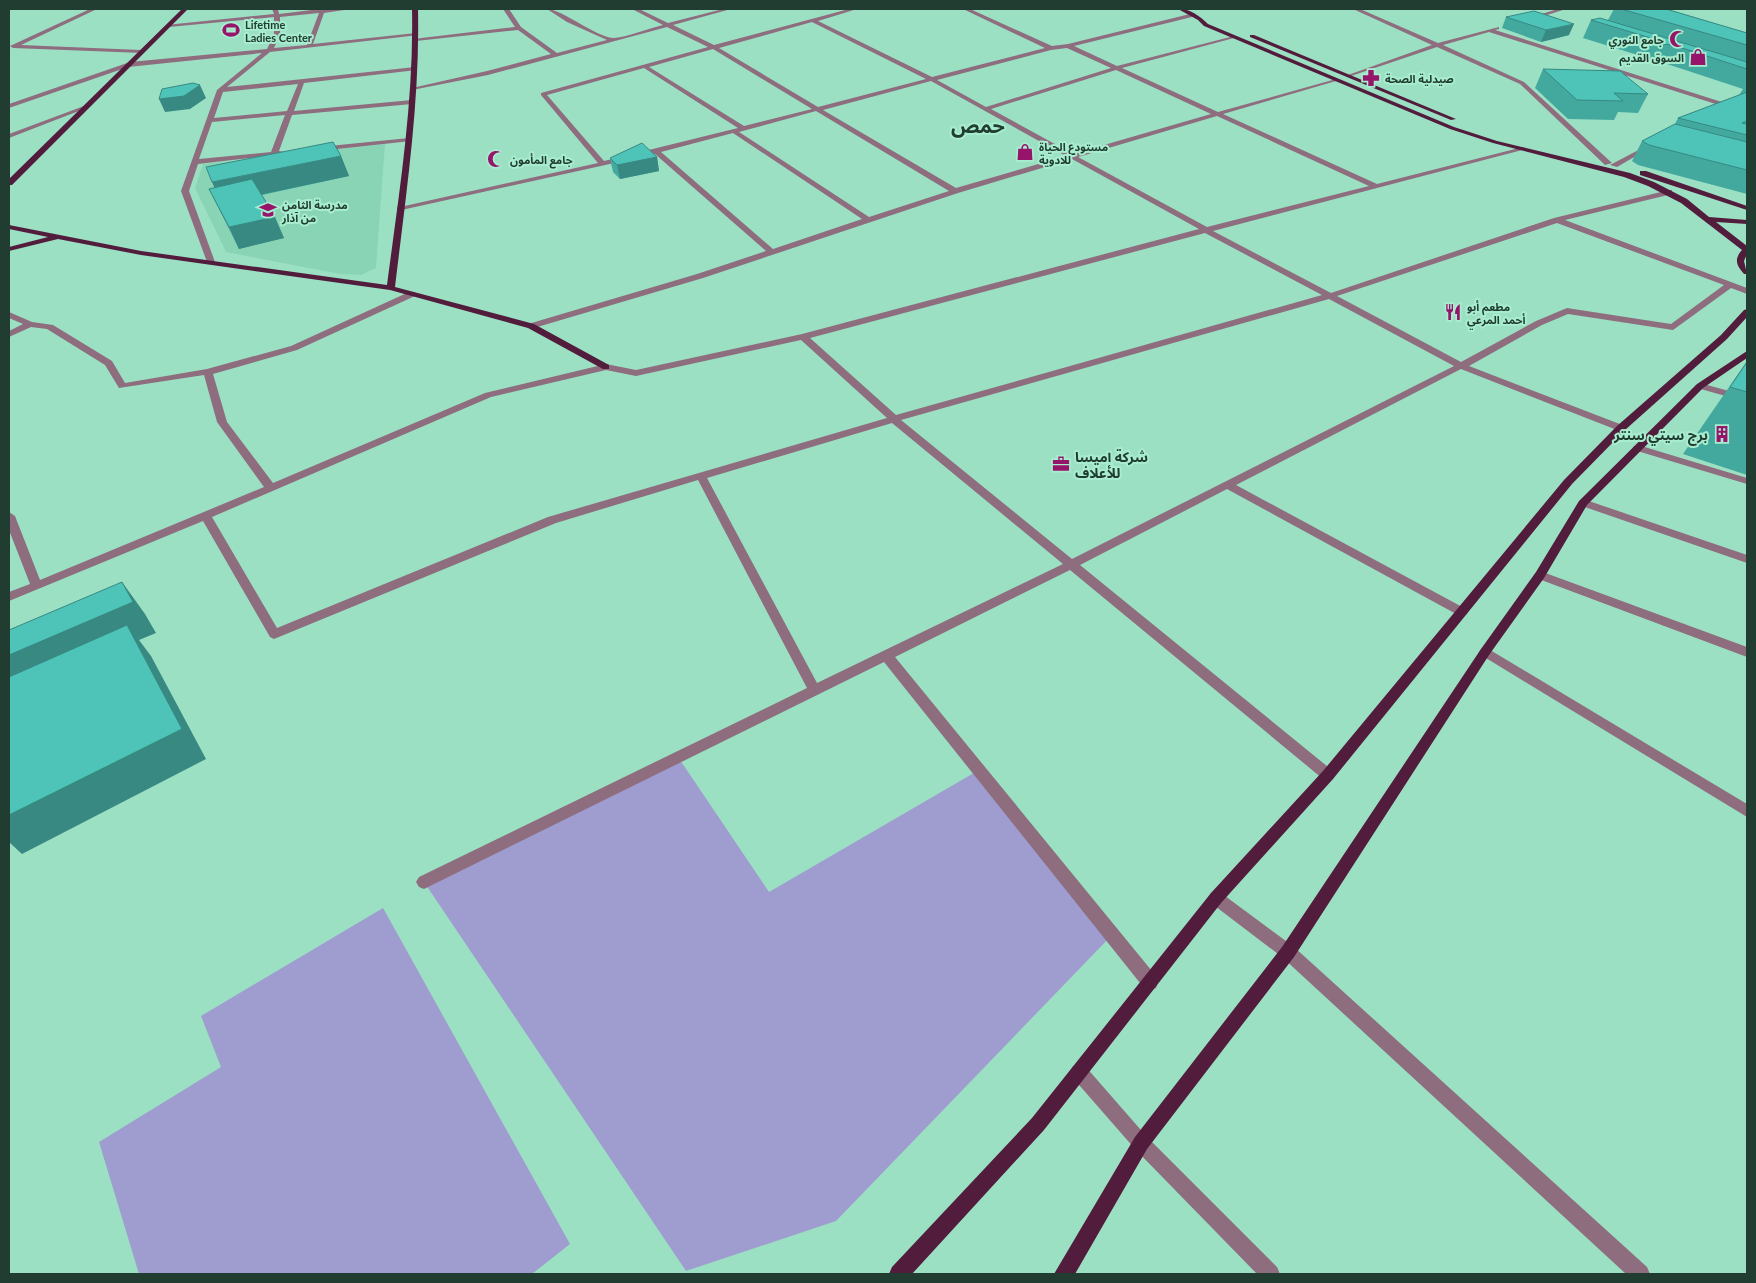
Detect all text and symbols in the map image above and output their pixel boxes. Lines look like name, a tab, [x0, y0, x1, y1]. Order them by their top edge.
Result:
place label: Lifetime Ladies Center	[245, 18, 313, 44]
sports icon: Lifetime Ladies Center	[221, 20, 241, 40]
mosque icon: جامع النوري	[1668, 29, 1688, 49]
place label: جامع النوري	[1608, 33, 1664, 49]
shop icon: السوق القديم	[1688, 47, 1708, 67]
place label: السوق القديم	[1619, 51, 1684, 67]
pharmacy icon: صيدلية الصحة	[1361, 68, 1381, 88]
place label: صيدلية الصحة	[1385, 72, 1454, 86]
district label: حمص	[951, 113, 1005, 138]
place label: مستودع الحياة للادوية	[1039, 140, 1108, 167]
shop icon: مستودع الحياة للادوية	[1015, 142, 1035, 162]
mosque icon: جامع المأمون	[486, 149, 506, 169]
place label: جامع المأمون	[510, 153, 573, 169]
place label: مدرسة الثامن من آذار	[281, 198, 348, 225]
school or university icon: مدرسة الثامن من آذار	[258, 200, 278, 220]
place label: مطعم أبو أحمد المرعي	[1467, 300, 1525, 329]
restaurant icon: مطعم أبو أحمد المرعي	[1443, 302, 1463, 322]
building icon: برج سيتي سنتر	[1712, 424, 1732, 444]
place label: برج سيتي سنتر	[1613, 426, 1708, 446]
place label: شركة إميسا للأعلاف	[1075, 448, 1148, 481]
office icon: شركة إميسا للأعلاف	[1051, 454, 1071, 474]

